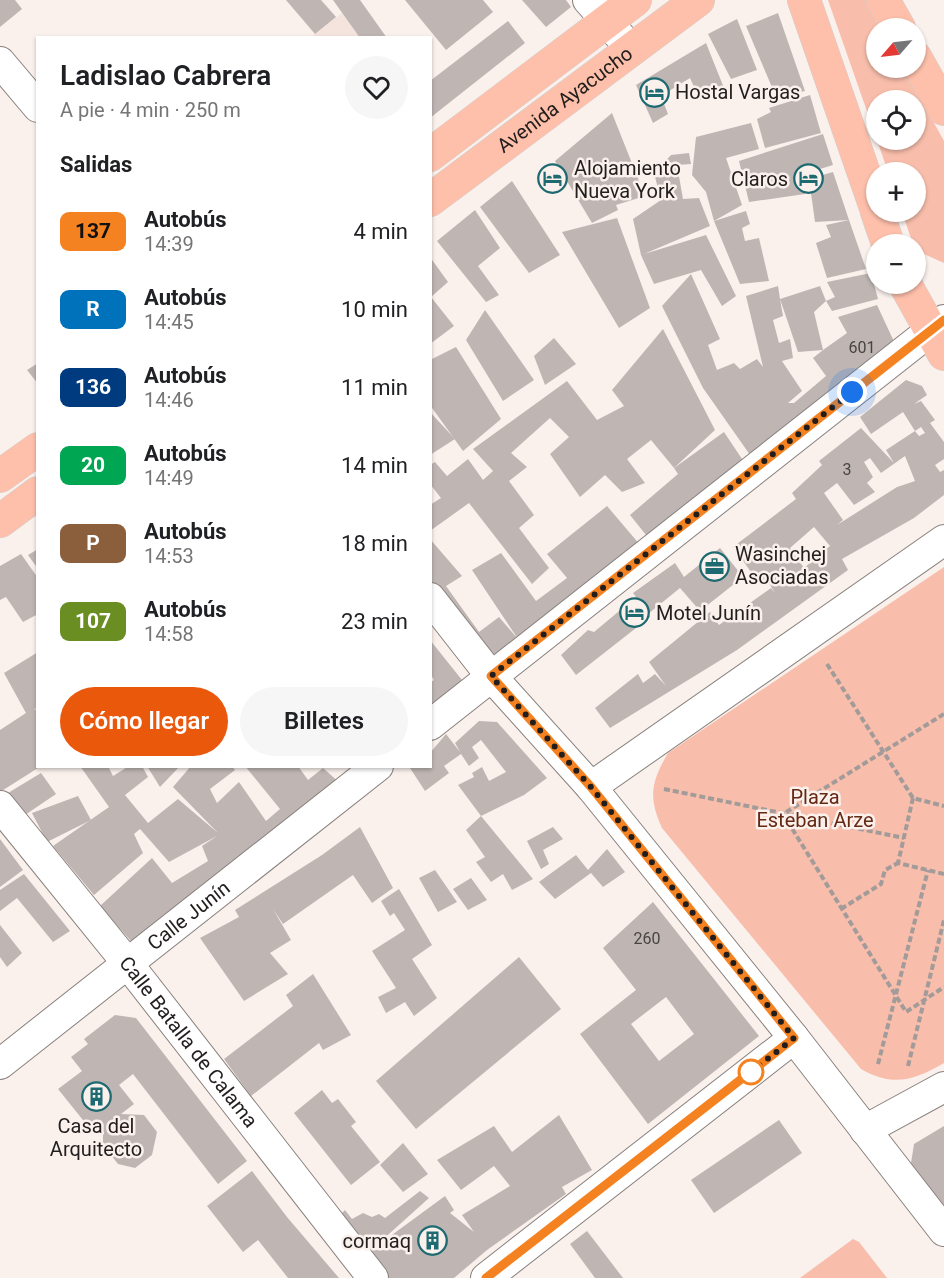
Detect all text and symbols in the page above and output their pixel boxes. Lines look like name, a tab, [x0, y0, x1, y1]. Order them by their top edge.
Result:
north arrow	[866, 18, 926, 78]
map controls	[866, 18, 926, 294]
street label: Avenida Ayacucho	[492, 41, 637, 158]
button: heart	[345, 56, 408, 119]
text: Ladislao Cabrera	[60, 59, 271, 92]
hotel icon: Hostal Vargas	[638, 76, 670, 108]
place label: Hostal Vargas	[675, 80, 800, 104]
button: locate	[866, 90, 926, 150]
text: A pie · 4 min · 250 m	[60, 98, 241, 122]
text: Salidas	[60, 152, 132, 177]
place label: Alojamiento Nueva York	[574, 156, 681, 203]
button: +	[866, 162, 926, 222]
hotel icon: Alojamiento Nueva York	[537, 163, 569, 195]
hotel icon: Claros	[793, 163, 825, 195]
place label: Claros	[731, 167, 788, 191]
text: Autobús	[144, 207, 227, 232]
text: 137	[75, 219, 111, 243]
text: 4 min	[353, 219, 408, 244]
text: 14:39	[144, 232, 194, 256]
button: −	[866, 234, 926, 294]
text: Autobús	[144, 285, 227, 310]
text: R	[86, 297, 100, 321]
text: 10 min	[341, 297, 408, 322]
text: 14:45	[144, 310, 194, 334]
house number: 601	[849, 338, 875, 357]
text: Autobús	[144, 363, 227, 388]
text: 136	[75, 375, 111, 399]
text: 11 min	[341, 375, 408, 400]
your location	[837, 377, 867, 407]
text: 14:46	[144, 388, 194, 412]
text: Autobús	[144, 441, 227, 466]
text: 20	[81, 453, 105, 477]
text: 14 min	[341, 453, 408, 478]
house number: 3	[843, 460, 852, 479]
text: 14:49	[144, 466, 194, 490]
text: Autobús	[144, 519, 227, 544]
text: P	[86, 531, 100, 555]
text: 18 min	[341, 531, 408, 556]
place label: Wasinchej Asociadas	[735, 542, 828, 589]
text: 14:53	[144, 544, 194, 568]
office icon: Wasinchej Asociadas	[698, 550, 730, 582]
text: Autobús	[144, 597, 227, 622]
hotel icon: Motel Junín	[619, 597, 651, 629]
place label: Motel Junín	[656, 601, 761, 625]
text: 107	[75, 609, 111, 633]
text: 23 min	[341, 609, 408, 634]
text: 14:58	[144, 622, 194, 646]
button: Cómo llegar	[60, 687, 228, 756]
button: Billetes	[240, 687, 408, 756]
park label: Plaza Esteban Arze	[756, 785, 874, 832]
street label: Calle Junín	[142, 876, 235, 955]
house number: 260	[634, 929, 660, 948]
street label: Calle Batalla de Calama	[114, 951, 263, 1132]
unlabelled marker	[738, 1059, 764, 1085]
building icon: Casa del Arquitecto	[80, 1080, 112, 1112]
place label: Casa del Arquitecto	[50, 1114, 142, 1161]
building icon: cormaq	[416, 1225, 448, 1257]
place label: cormaq	[343, 1229, 411, 1253]

